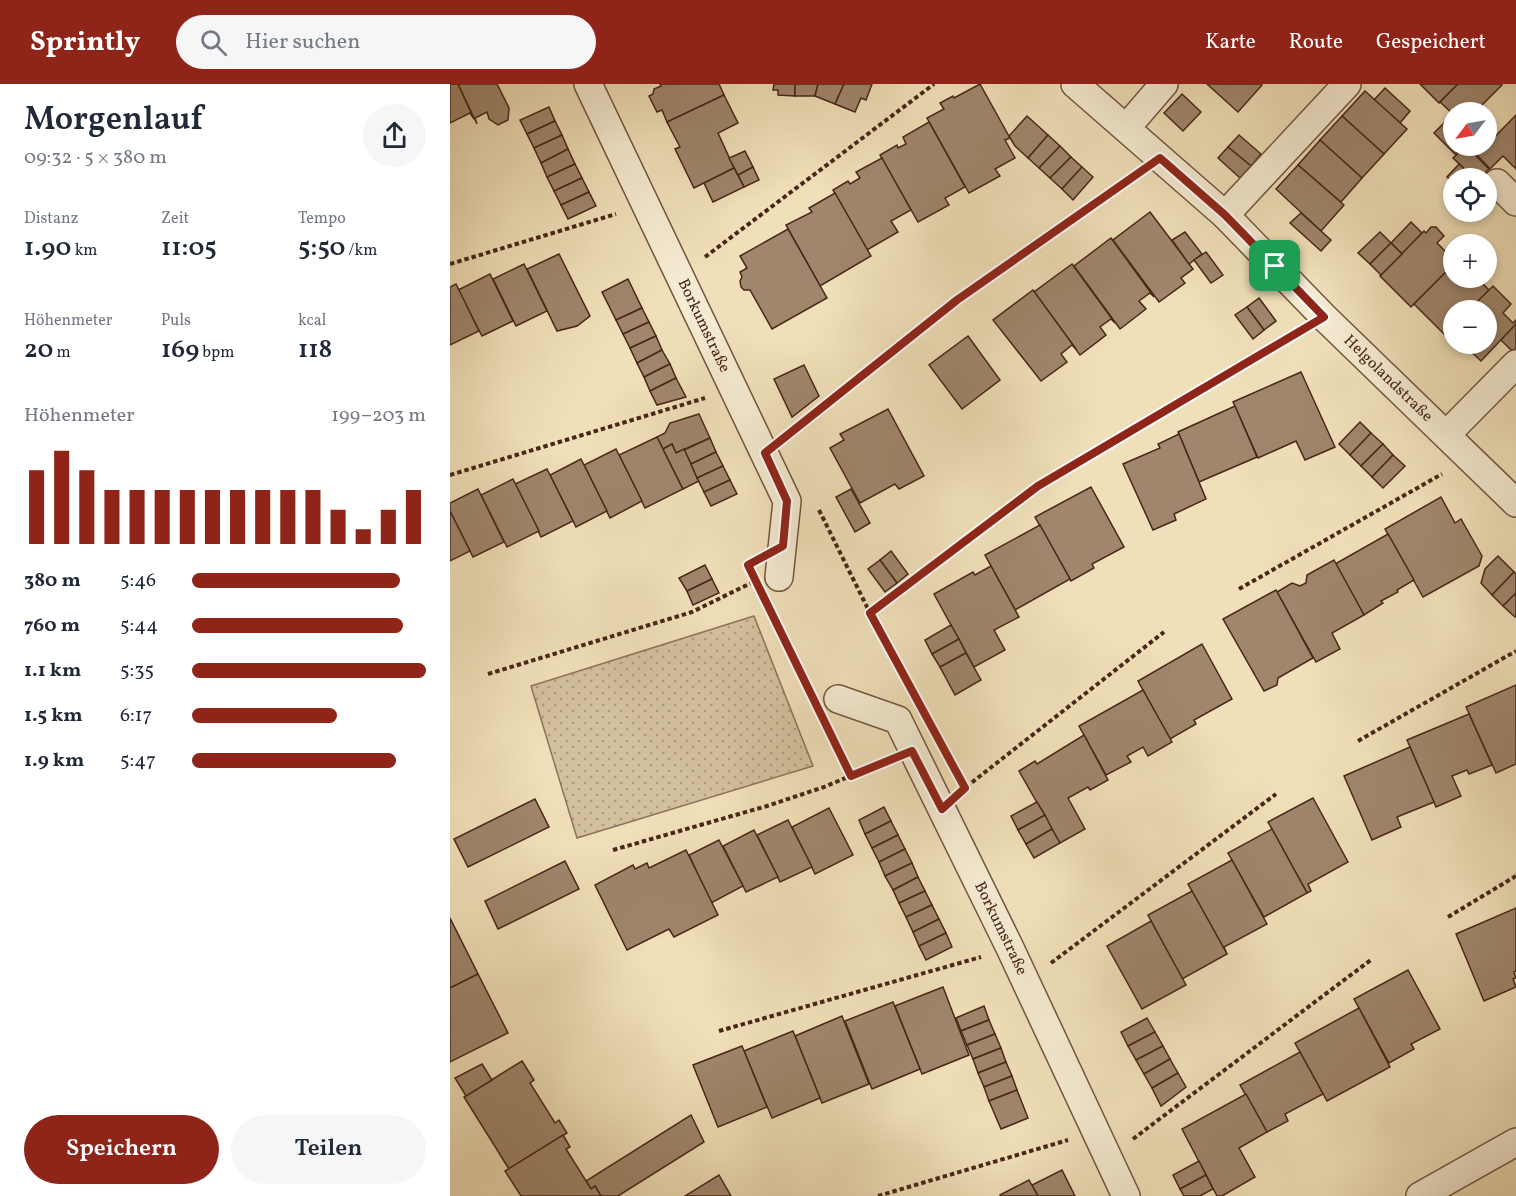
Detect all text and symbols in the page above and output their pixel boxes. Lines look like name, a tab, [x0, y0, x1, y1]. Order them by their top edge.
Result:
search box	[176, 15, 596, 69]
text: Sprintly	[30, 23, 140, 62]
icon: search	[197, 26, 230, 59]
text: Hier suchen	[245, 27, 360, 58]
text: Karte	[1205, 28, 1256, 57]
text: Route	[1289, 28, 1343, 57]
text: Gespeichert	[1376, 28, 1486, 57]
text: Morgenlauf	[24, 98, 203, 144]
north arrow	[1443, 102, 1497, 156]
map controls	[1443, 102, 1497, 354]
button: share	[363, 104, 426, 167]
text: 09:32 · 5 × 380 m	[24, 144, 167, 172]
button: locate	[1443, 168, 1497, 222]
text: Distanz	[24, 208, 79, 230]
text: Zeit	[161, 208, 189, 230]
text: Tempo	[298, 208, 346, 230]
text: 1.90	[24, 230, 71, 266]
text: 11:05	[161, 230, 217, 266]
text: 5:50	[298, 230, 345, 266]
button: +	[1443, 234, 1497, 288]
text: km	[71, 240, 98, 262]
text: /km	[345, 240, 377, 262]
pin	[1249, 240, 1300, 291]
icon: arrive	[1258, 249, 1291, 282]
street label: Borkumstraße	[672, 275, 735, 376]
button: −	[1443, 300, 1497, 354]
text: Höhenmeter	[24, 310, 113, 332]
text: Puls	[161, 310, 191, 332]
text: kcal	[298, 310, 326, 332]
street label: Helgolandstraße	[1338, 330, 1437, 427]
text: 20	[24, 332, 53, 368]
text: 169	[161, 332, 199, 368]
text: 118	[298, 332, 332, 368]
text: m	[53, 342, 71, 364]
text: bpm	[199, 342, 234, 364]
text: Höhenmeter	[24, 402, 135, 430]
text: 199–203 m	[331, 402, 426, 430]
text: 380 m	[24, 567, 81, 595]
text: 5:46	[120, 567, 156, 595]
text: 760 m	[24, 612, 80, 640]
text: 5:44	[120, 612, 158, 640]
text: 1.1 km	[24, 657, 81, 685]
text: 5:35	[120, 657, 154, 685]
text: 1.5 km	[24, 702, 83, 730]
text: 6:17	[120, 702, 152, 730]
text: 1.9 km	[24, 747, 84, 775]
text: 5:47	[120, 747, 156, 775]
street label: Borkumstraße	[968, 878, 1032, 979]
button: Speichern	[24, 1115, 219, 1184]
button: Teilen	[231, 1115, 426, 1184]

